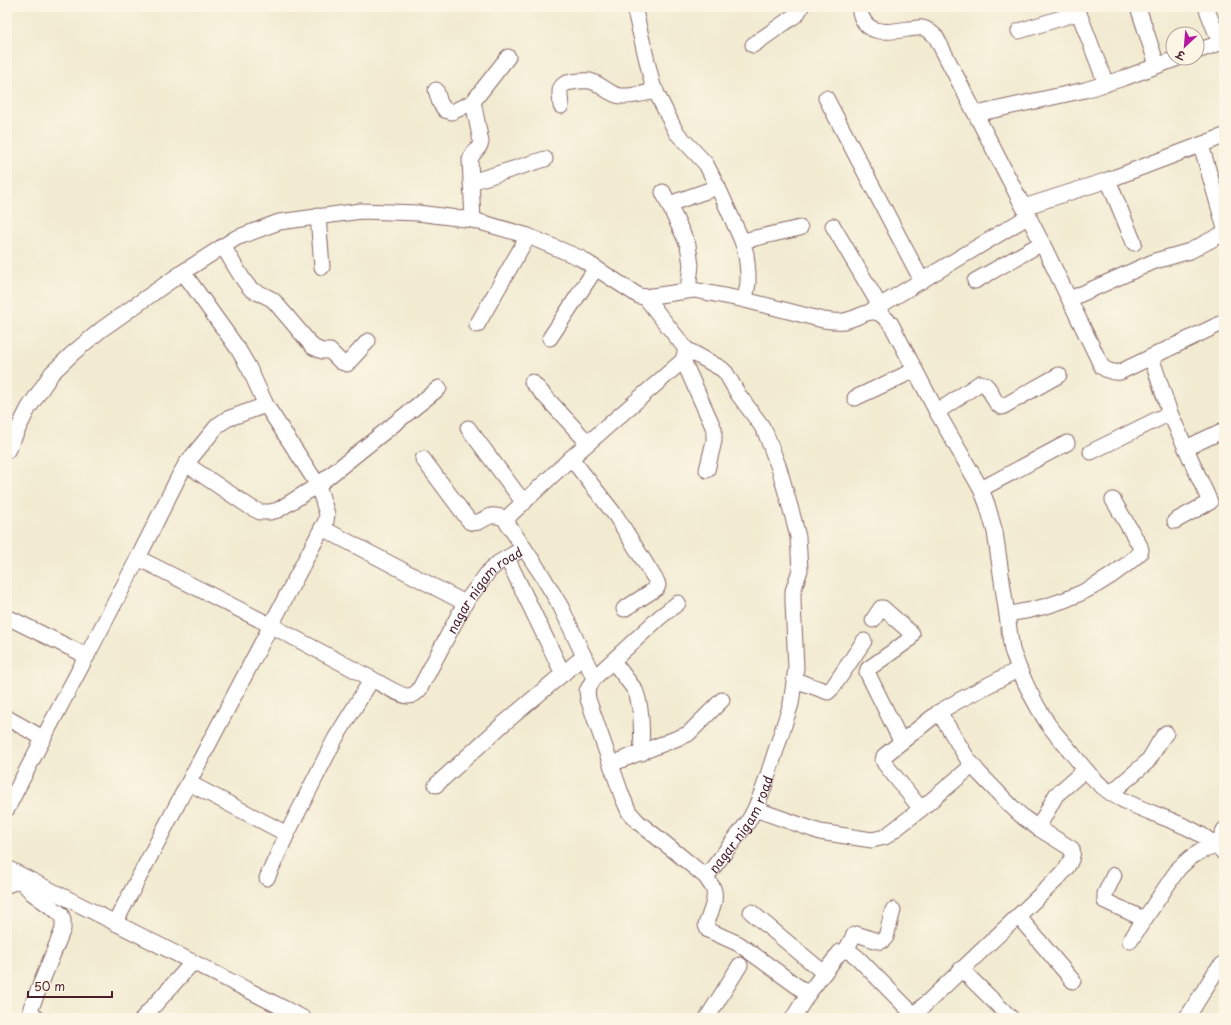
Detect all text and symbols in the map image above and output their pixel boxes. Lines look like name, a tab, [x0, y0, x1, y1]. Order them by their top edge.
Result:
north arrow	[1165, 26, 1205, 66]
text: उ	[1172, 45, 1188, 65]
street label: nagar nigam road	[441, 542, 526, 637]
street label: nagar nigam road	[703, 773, 777, 876]
scale bar	[28, 973, 112, 999]
text: 50 m	[34, 977, 65, 995]

